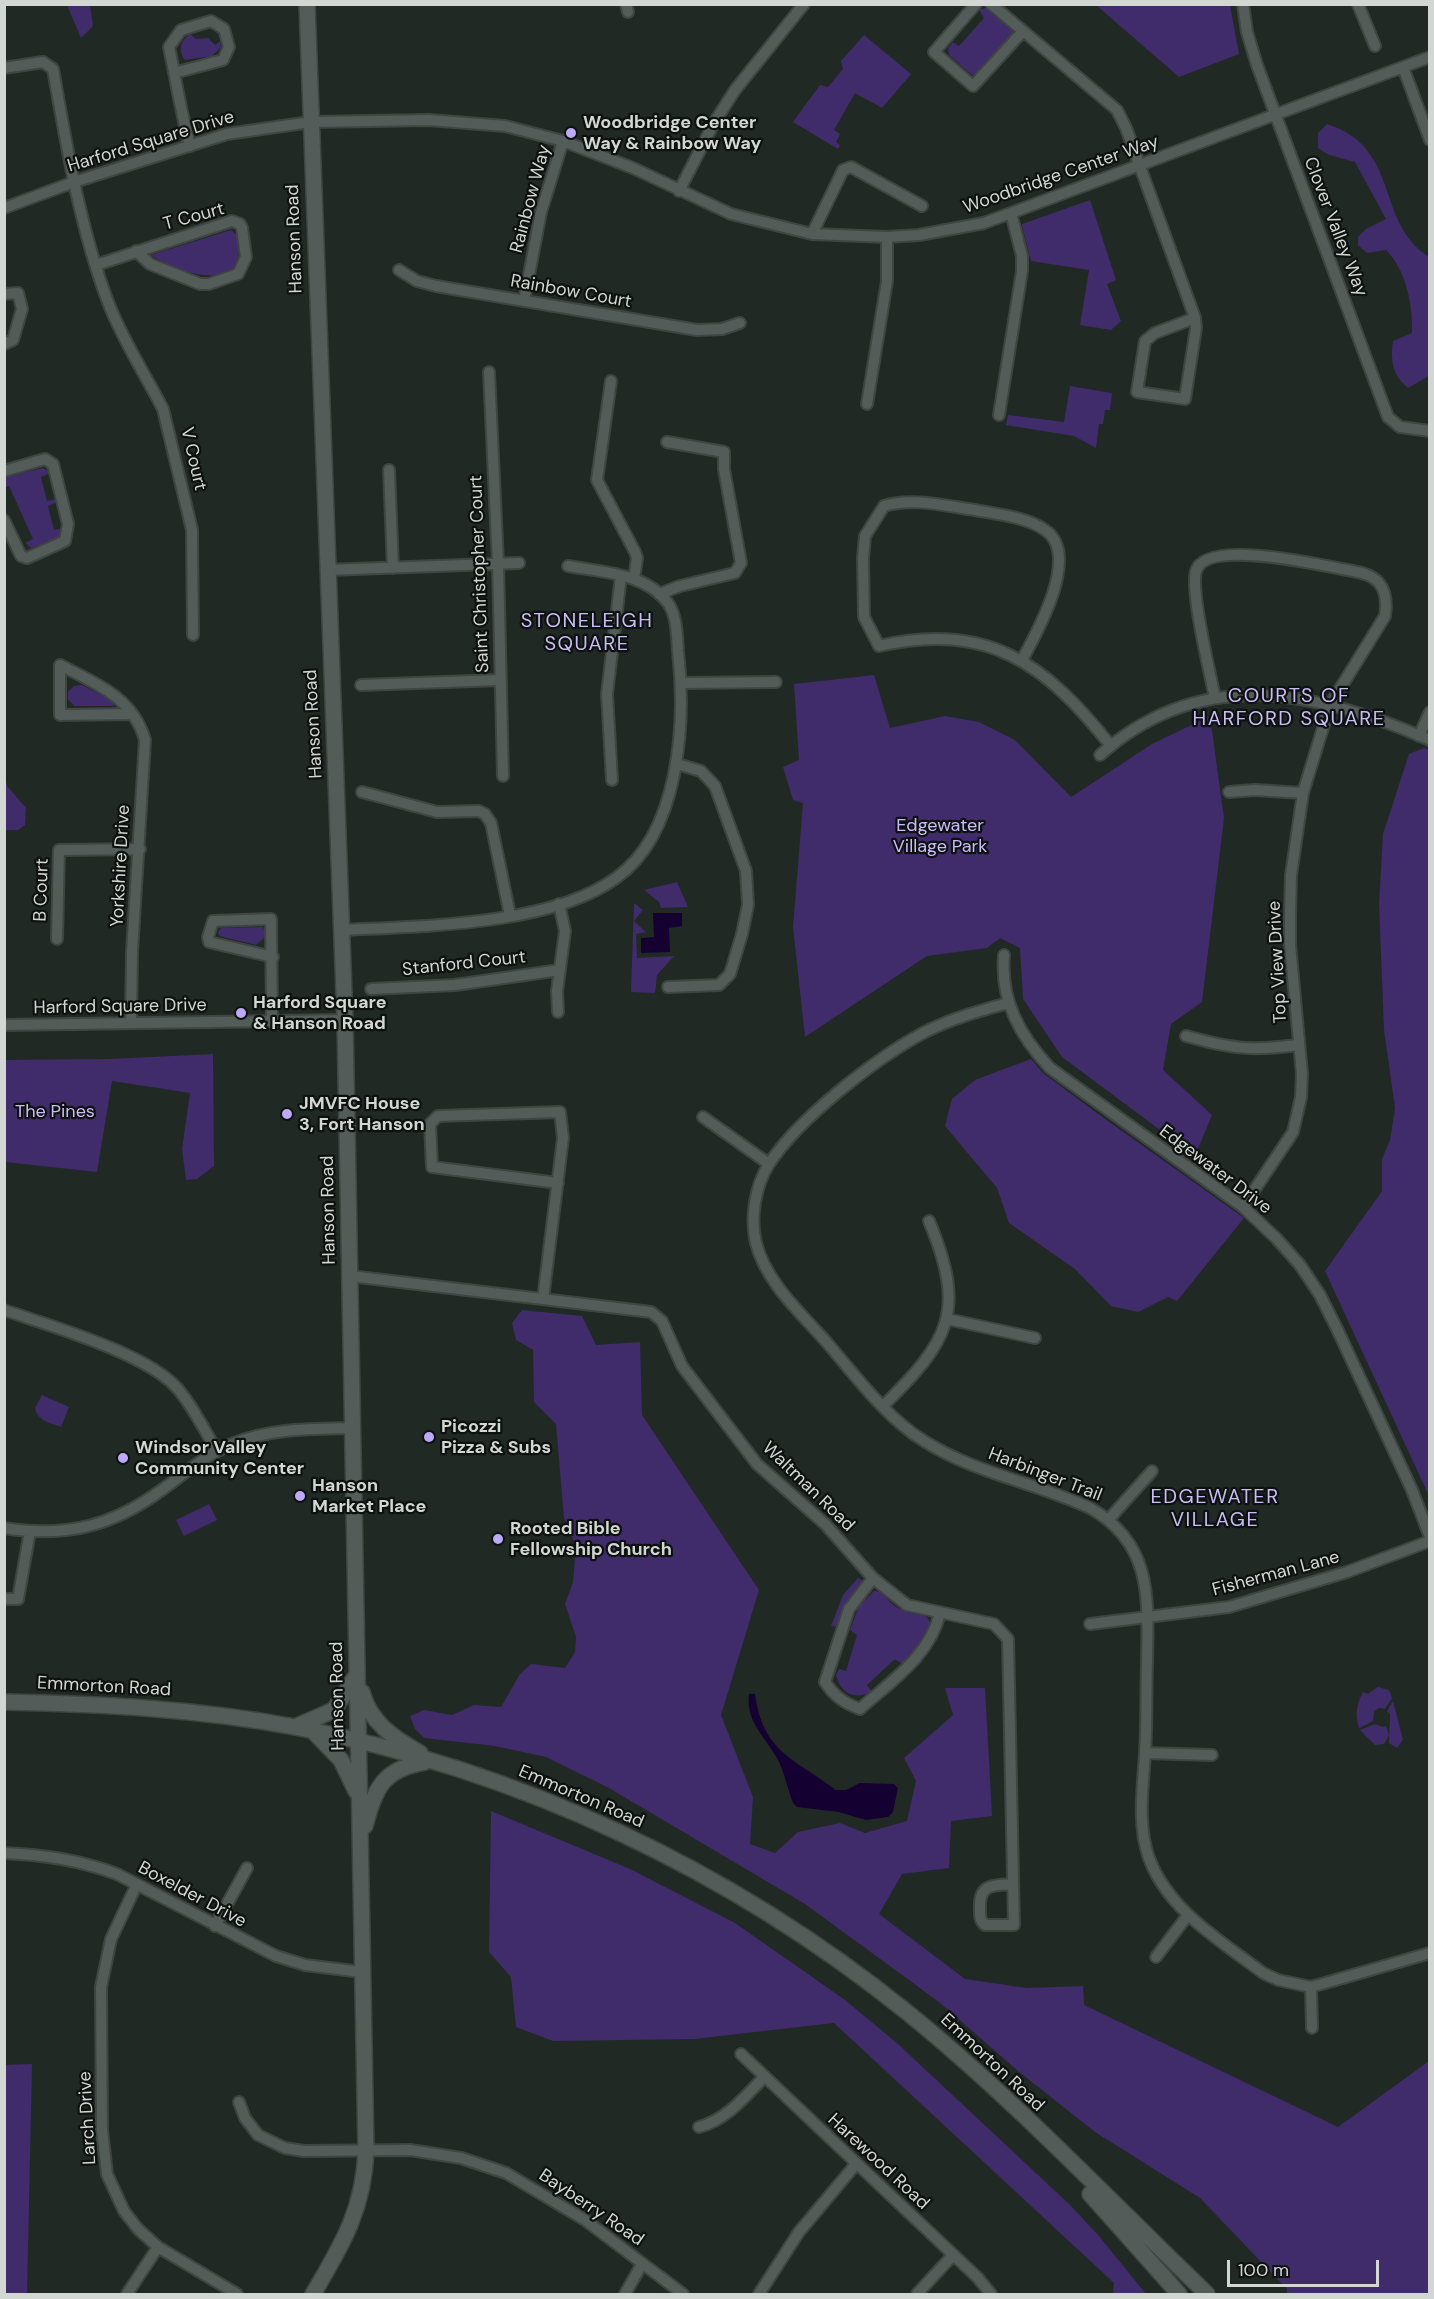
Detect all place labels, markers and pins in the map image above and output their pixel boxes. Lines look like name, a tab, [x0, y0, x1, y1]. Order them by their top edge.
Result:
place label: Woodbridge Center Way & Rainbow Way	[583, 112, 761, 154]
marker: Woodbridge Center Way & Rainbow Way	[564, 126, 578, 140]
place label: Harford Square & Hanson Road	[253, 992, 387, 1034]
marker: Harford Square & Hanson Road	[234, 1006, 248, 1020]
place label: JMVFC House 3, Fort Hanson	[299, 1093, 425, 1136]
marker: JMVFC House 3, Fort Hanson	[280, 1107, 294, 1121]
place label: Picozzi Pizza & Subs	[441, 1416, 551, 1458]
marker: Picozzi Pizza & Subs	[422, 1430, 436, 1444]
place label: Windsor Valley Community Center	[135, 1437, 304, 1480]
marker: Windsor Valley Community Center	[116, 1451, 130, 1465]
place label: Hanson Market Place	[312, 1475, 426, 1518]
marker: Hanson Market Place	[293, 1489, 307, 1503]
place label: Rooted Bible Fellowship Church	[510, 1518, 672, 1561]
marker: Rooted Bible Fellowship Church	[491, 1532, 505, 1546]

